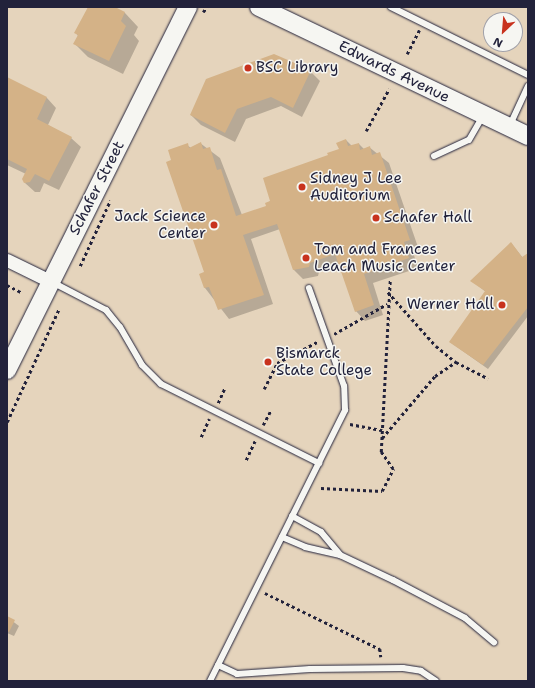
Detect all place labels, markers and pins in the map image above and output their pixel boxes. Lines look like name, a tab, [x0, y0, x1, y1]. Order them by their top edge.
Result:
place label: BSC Library	[256, 59, 338, 77]
marker: BSC Library	[243, 63, 253, 73]
place label: Sidney J Lee Auditorium	[310, 169, 402, 204]
marker: Sidney J Lee Auditorium	[297, 182, 307, 192]
place label: Jack Science Center	[114, 207, 206, 242]
place label: Schafer Hall	[384, 209, 472, 227]
marker: Schafer Hall	[371, 213, 381, 223]
marker: Jack Science Center	[209, 220, 219, 230]
place label: Tom and Frances Leach Music Center	[314, 240, 456, 275]
marker: Tom and Frances Leach Music Center	[301, 253, 311, 263]
place label: Werner Hall	[407, 296, 494, 314]
marker: Werner Hall	[497, 300, 507, 310]
place label: Bismarck State College	[276, 344, 372, 379]
marker: Bismarck State College	[263, 357, 273, 367]

